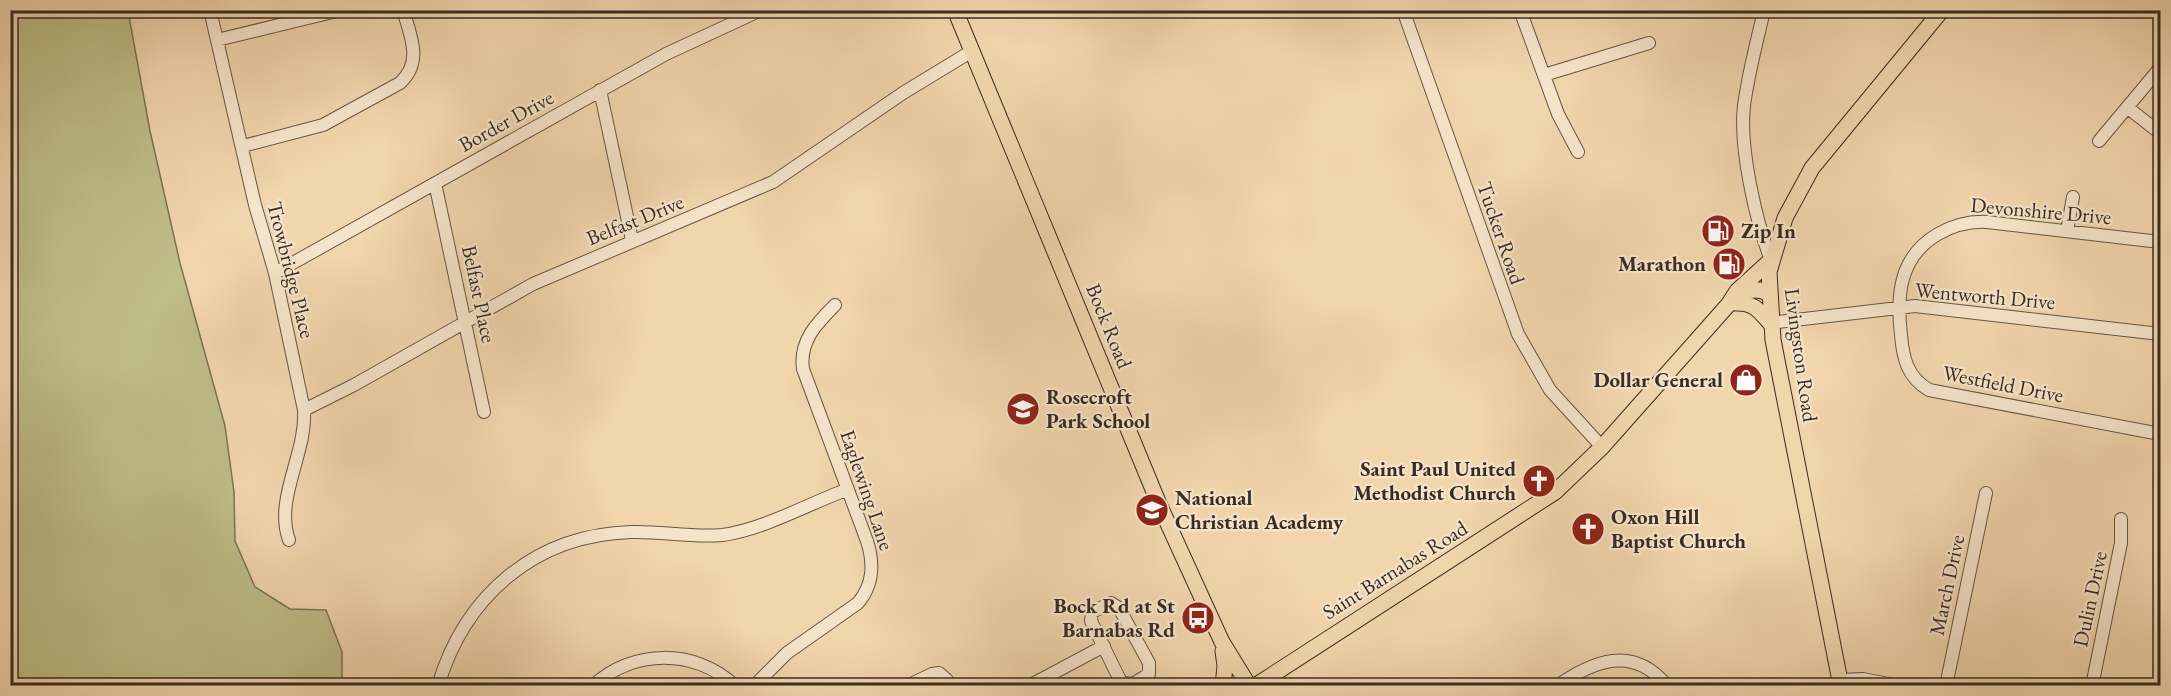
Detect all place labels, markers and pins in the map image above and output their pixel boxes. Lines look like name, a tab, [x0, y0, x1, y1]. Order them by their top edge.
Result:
fuel station icon: Zip In	[1700, 213, 1736, 249]
place label: Zip In	[1741, 217, 1796, 244]
fuel station icon: Marathon	[1711, 246, 1747, 282]
place label: Marathon	[1618, 250, 1706, 277]
shop icon: Dollar General	[1728, 362, 1764, 398]
place label: Dollar General	[1593, 366, 1723, 393]
place label: Rosecroft Park School	[1046, 383, 1150, 434]
school or university icon: Rosecroft Park School	[1005, 391, 1041, 427]
place label: Saint Paul United Methodist Church	[1353, 455, 1516, 506]
church icon: Saint Paul United Methodist Church	[1521, 463, 1557, 499]
place label: National Christian Academy	[1175, 484, 1344, 535]
school or university icon: National Christian Academy	[1134, 492, 1170, 528]
place label: Oxon Hill Baptist Church	[1611, 503, 1746, 554]
church icon: Oxon Hill Baptist Church	[1570, 511, 1606, 547]
place label: Bock Rd at St Barnabas Rd	[1054, 592, 1175, 643]
bus stop icon: Bock Rd at St Barnabas Rd	[1180, 600, 1216, 636]

